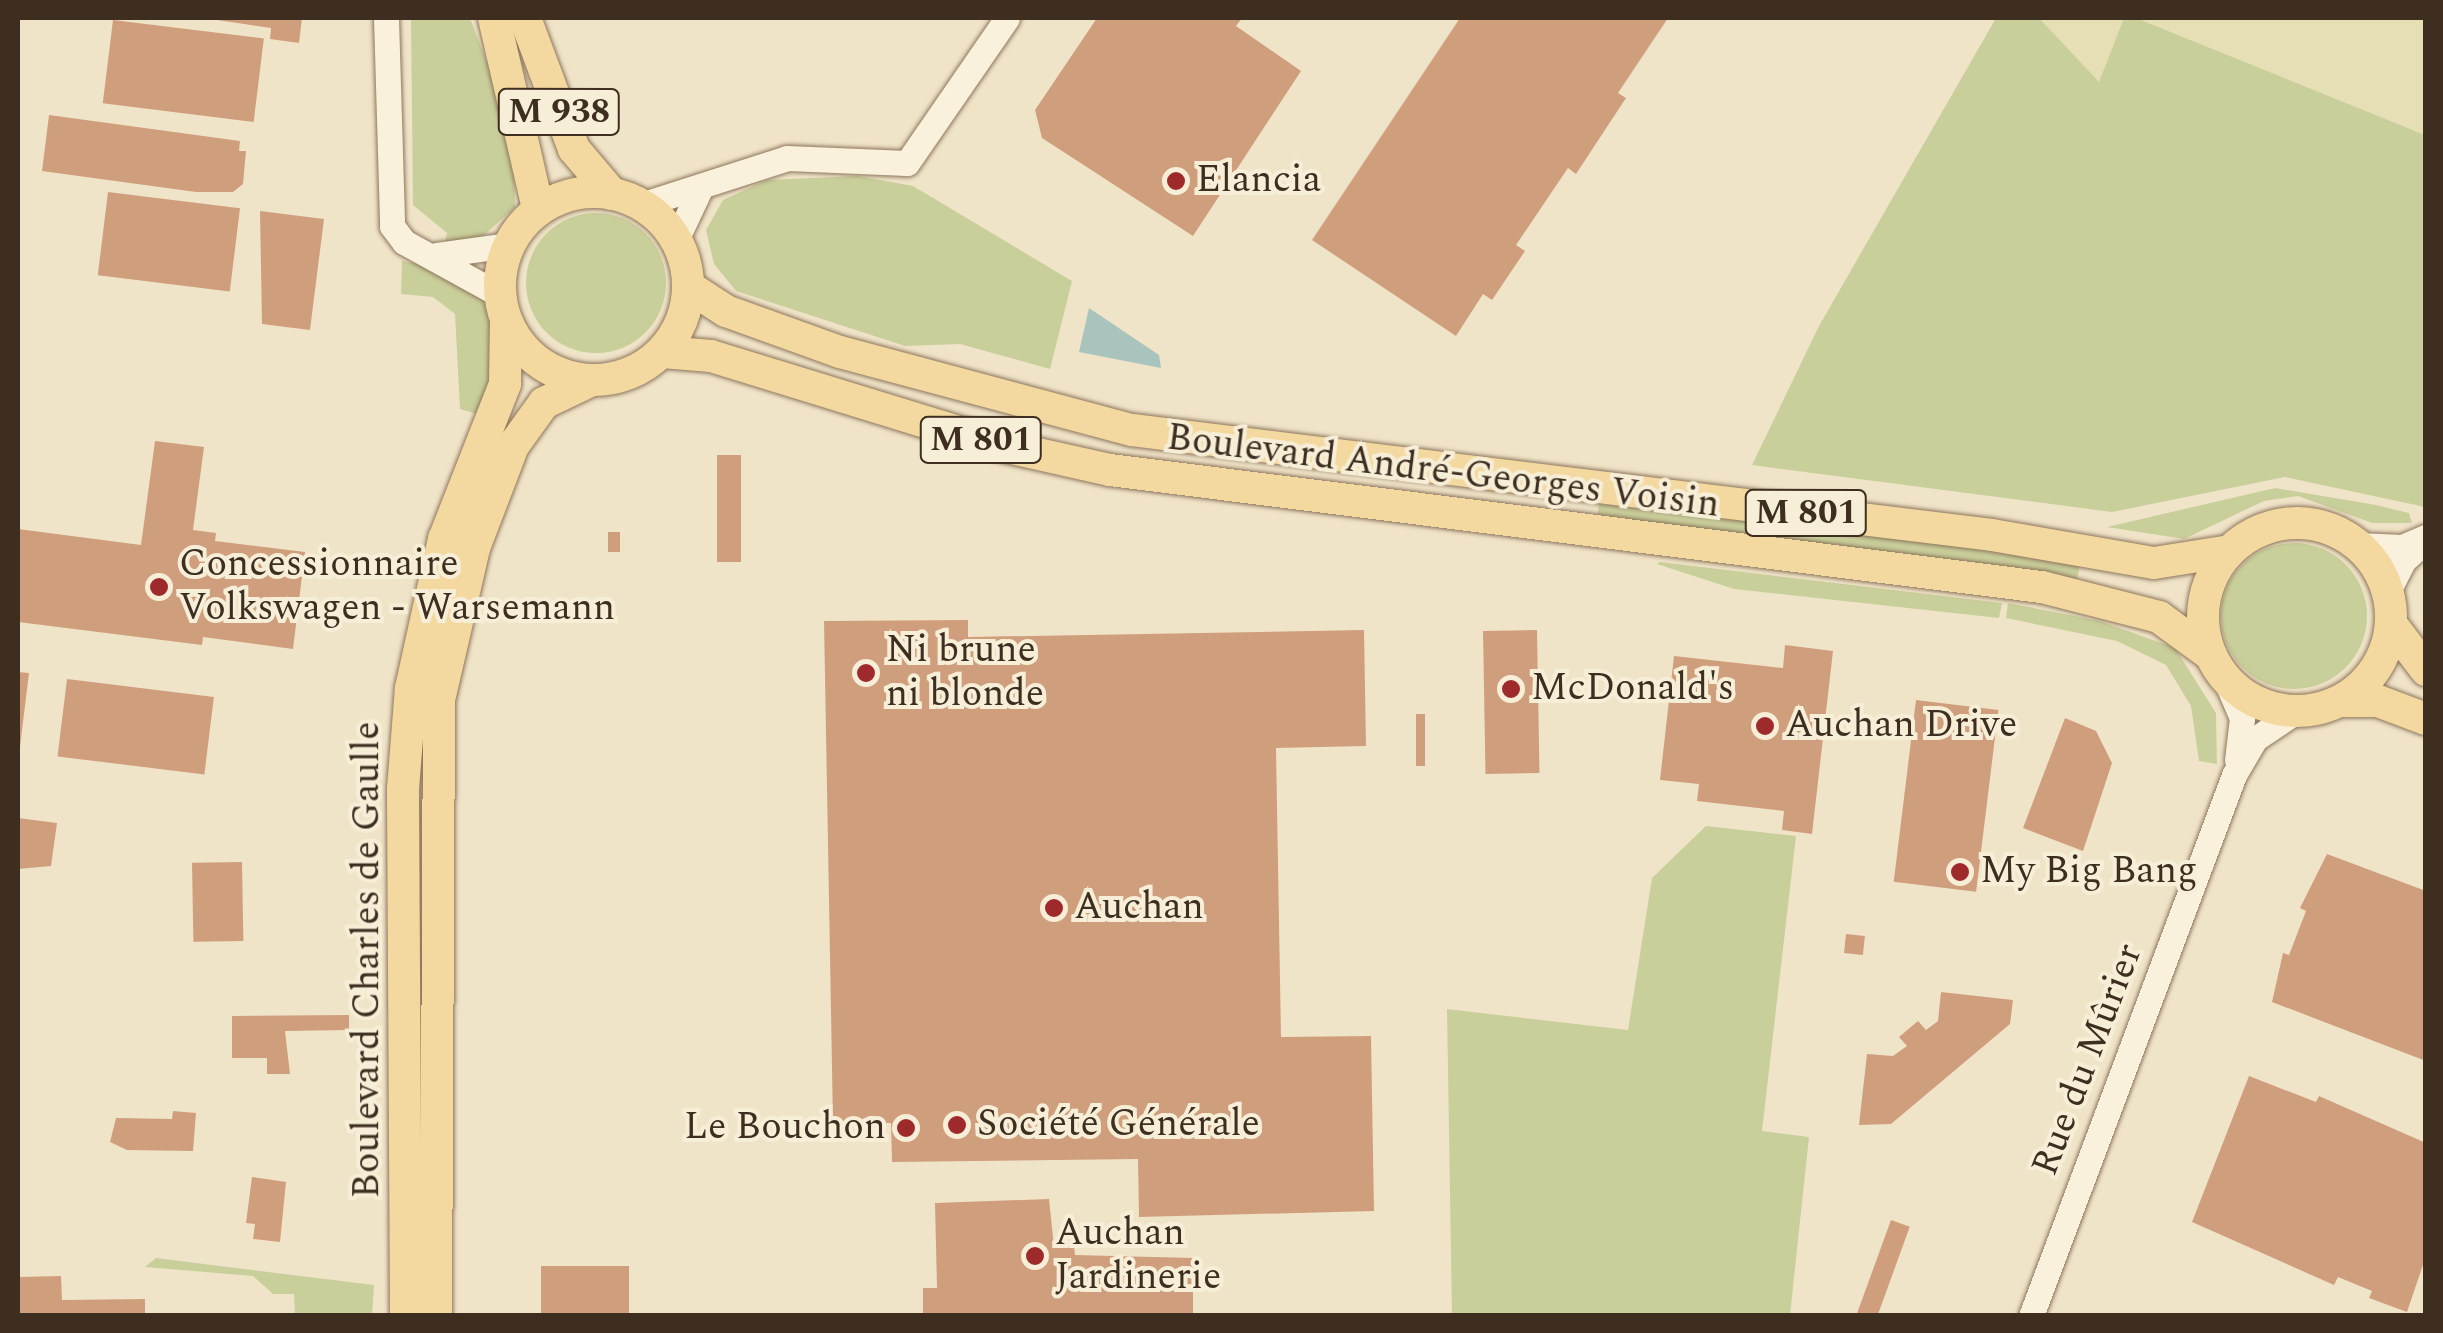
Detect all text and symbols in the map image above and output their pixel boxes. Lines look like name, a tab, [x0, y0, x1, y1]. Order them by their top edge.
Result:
road number: M 938	[496, 82, 622, 142]
place label: Elancia	[1196, 158, 1321, 204]
marker: Elancia	[1165, 170, 1187, 192]
road number: M 801	[918, 410, 1044, 470]
street label: Boulevard André-Georges Voisin	[1164, 415, 1722, 529]
road number: M 801	[1744, 483, 1868, 543]
place label: Concessionnaire Volkswagen - Warsemann	[179, 542, 615, 632]
marker: Concessionnaire Volkswagen - Warsemann	[148, 576, 170, 598]
place label: Ni brune ni blonde	[886, 628, 1044, 718]
marker: Ni brune ni blonde	[855, 662, 877, 684]
place label: McDonald's	[1531, 666, 1734, 712]
marker: McDonald's	[1500, 678, 1522, 700]
place label: Auchan Drive	[1785, 703, 2017, 749]
marker: Auchan Drive	[1754, 715, 1776, 737]
street label: Boulevard Charles de Gaulle	[345, 721, 391, 1199]
place label: My Big Bang	[1980, 849, 2198, 895]
marker: My Big Bang	[1949, 861, 1971, 883]
place label: Auchan	[1074, 885, 1204, 931]
marker: Auchan	[1043, 897, 1065, 919]
street label: Rue du Mûrier	[2023, 938, 2153, 1182]
place label: Société Générale	[977, 1102, 1260, 1148]
place label: Le Bouchon	[684, 1105, 886, 1151]
marker: Société Générale	[946, 1114, 968, 1136]
marker: Le Bouchon	[895, 1117, 917, 1139]
place label: Auchan Jardinerie	[1055, 1211, 1221, 1300]
marker: Auchan Jardinerie	[1024, 1245, 1046, 1267]

